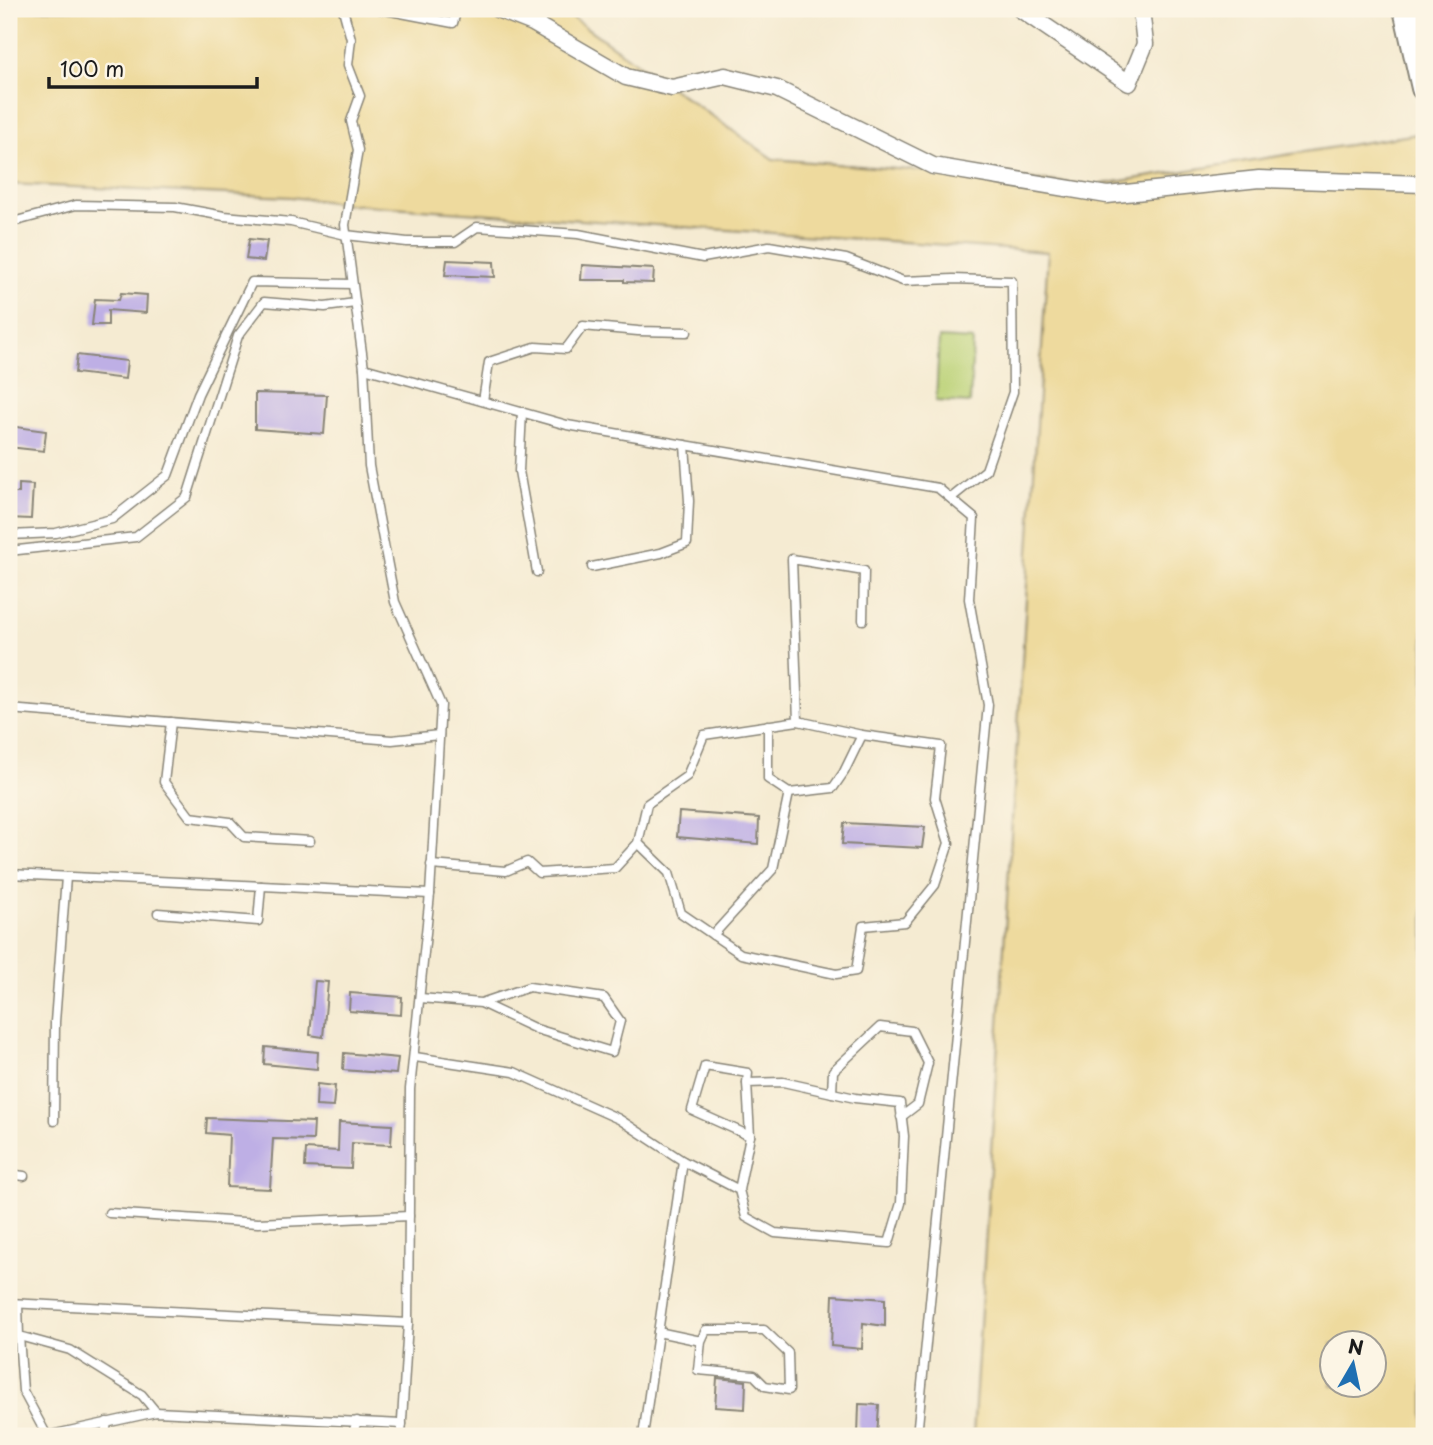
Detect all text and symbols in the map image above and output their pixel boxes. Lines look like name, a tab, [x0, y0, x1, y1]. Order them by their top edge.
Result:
scale bar	[49, 46, 257, 90]
text: 100 m	[60, 52, 124, 84]
north arrow	[1318, 1330, 1388, 1400]
text: N	[1346, 1331, 1365, 1361]

